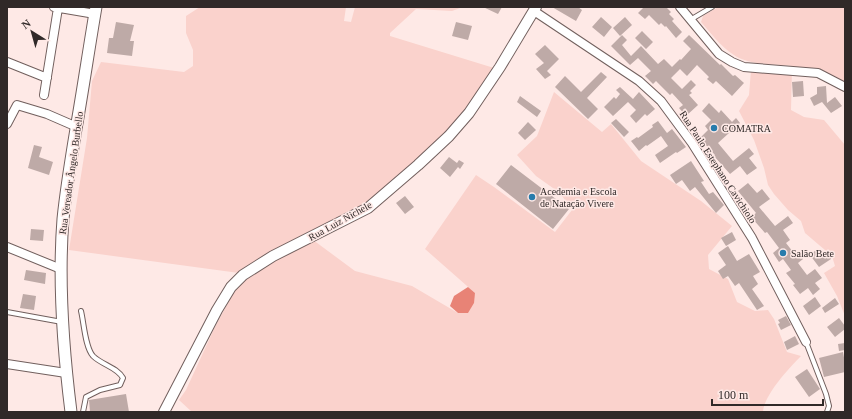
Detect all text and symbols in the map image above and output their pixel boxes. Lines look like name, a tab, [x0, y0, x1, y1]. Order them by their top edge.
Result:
north arrow	[12, 12, 52, 52]
text: N	[19, 17, 33, 31]
street label: Rua Paulo Estephano Cavichiolo	[677, 109, 759, 225]
street label: Rua Vereador Ângelo Burbello	[57, 111, 85, 235]
marker: COMATRA	[709, 123, 719, 133]
place label: COMATRA	[722, 123, 772, 134]
place label: Acedemia e Escola de Natação Vivere	[540, 186, 617, 209]
marker: Acedemia e Escola de Natação Vivere	[527, 192, 537, 202]
street label: Rua Luiz Nichele	[306, 199, 374, 243]
marker: Salão Bete	[778, 248, 788, 258]
place label: Salão Bete	[791, 248, 835, 259]
scale bar	[712, 381, 823, 407]
text: 100 m	[718, 388, 749, 402]

